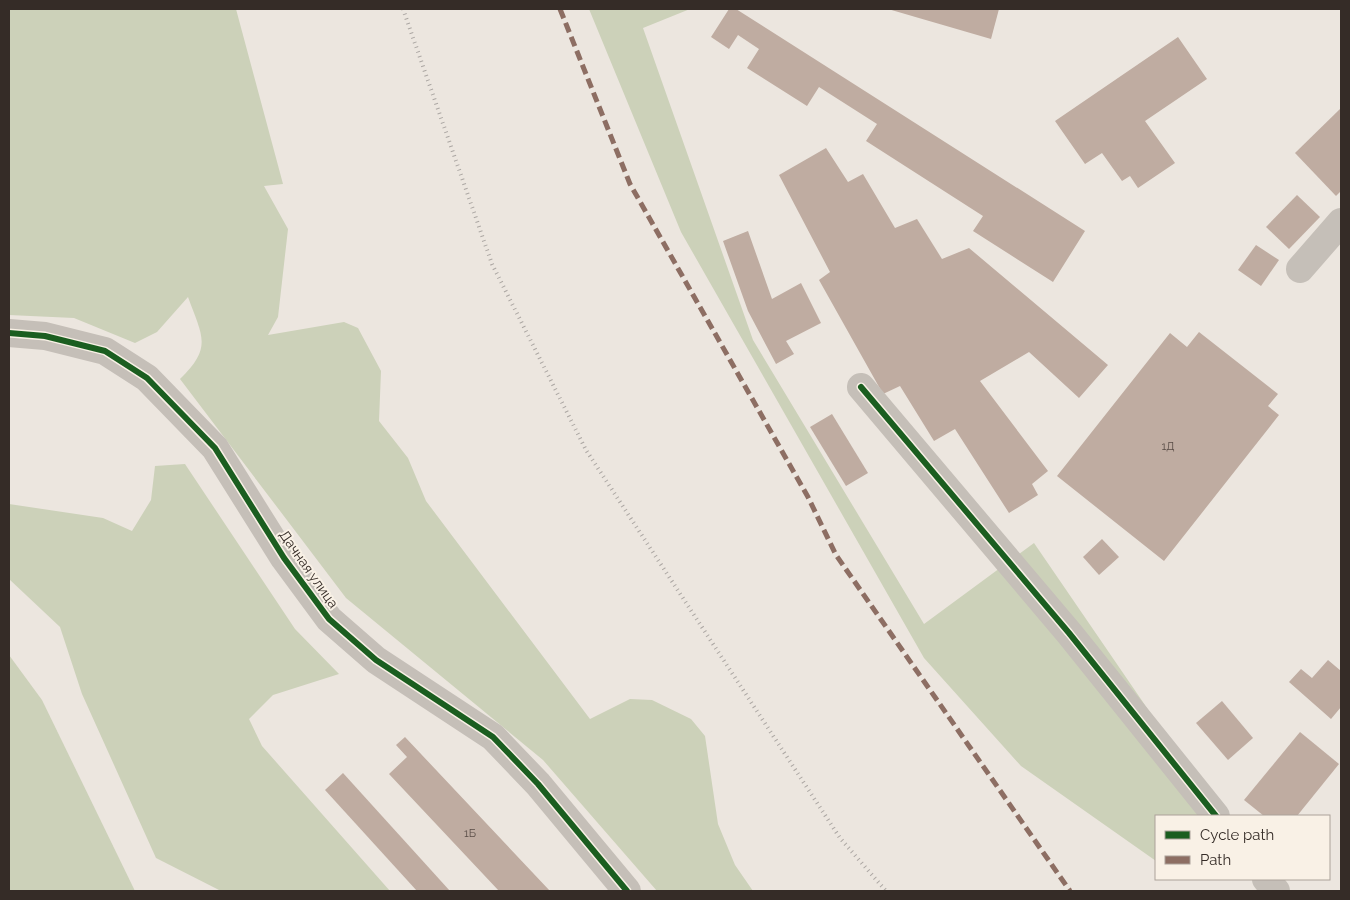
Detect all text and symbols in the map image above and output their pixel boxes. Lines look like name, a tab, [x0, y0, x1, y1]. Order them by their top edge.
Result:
house number: 1Д	[1162, 440, 1174, 453]
street label: Дачная улица	[276, 527, 342, 611]
legend	[1155, 815, 1330, 880]
text: Cycle path	[1200, 826, 1274, 844]
house number: 1Б	[464, 827, 476, 840]
text: Path	[1200, 851, 1231, 869]

